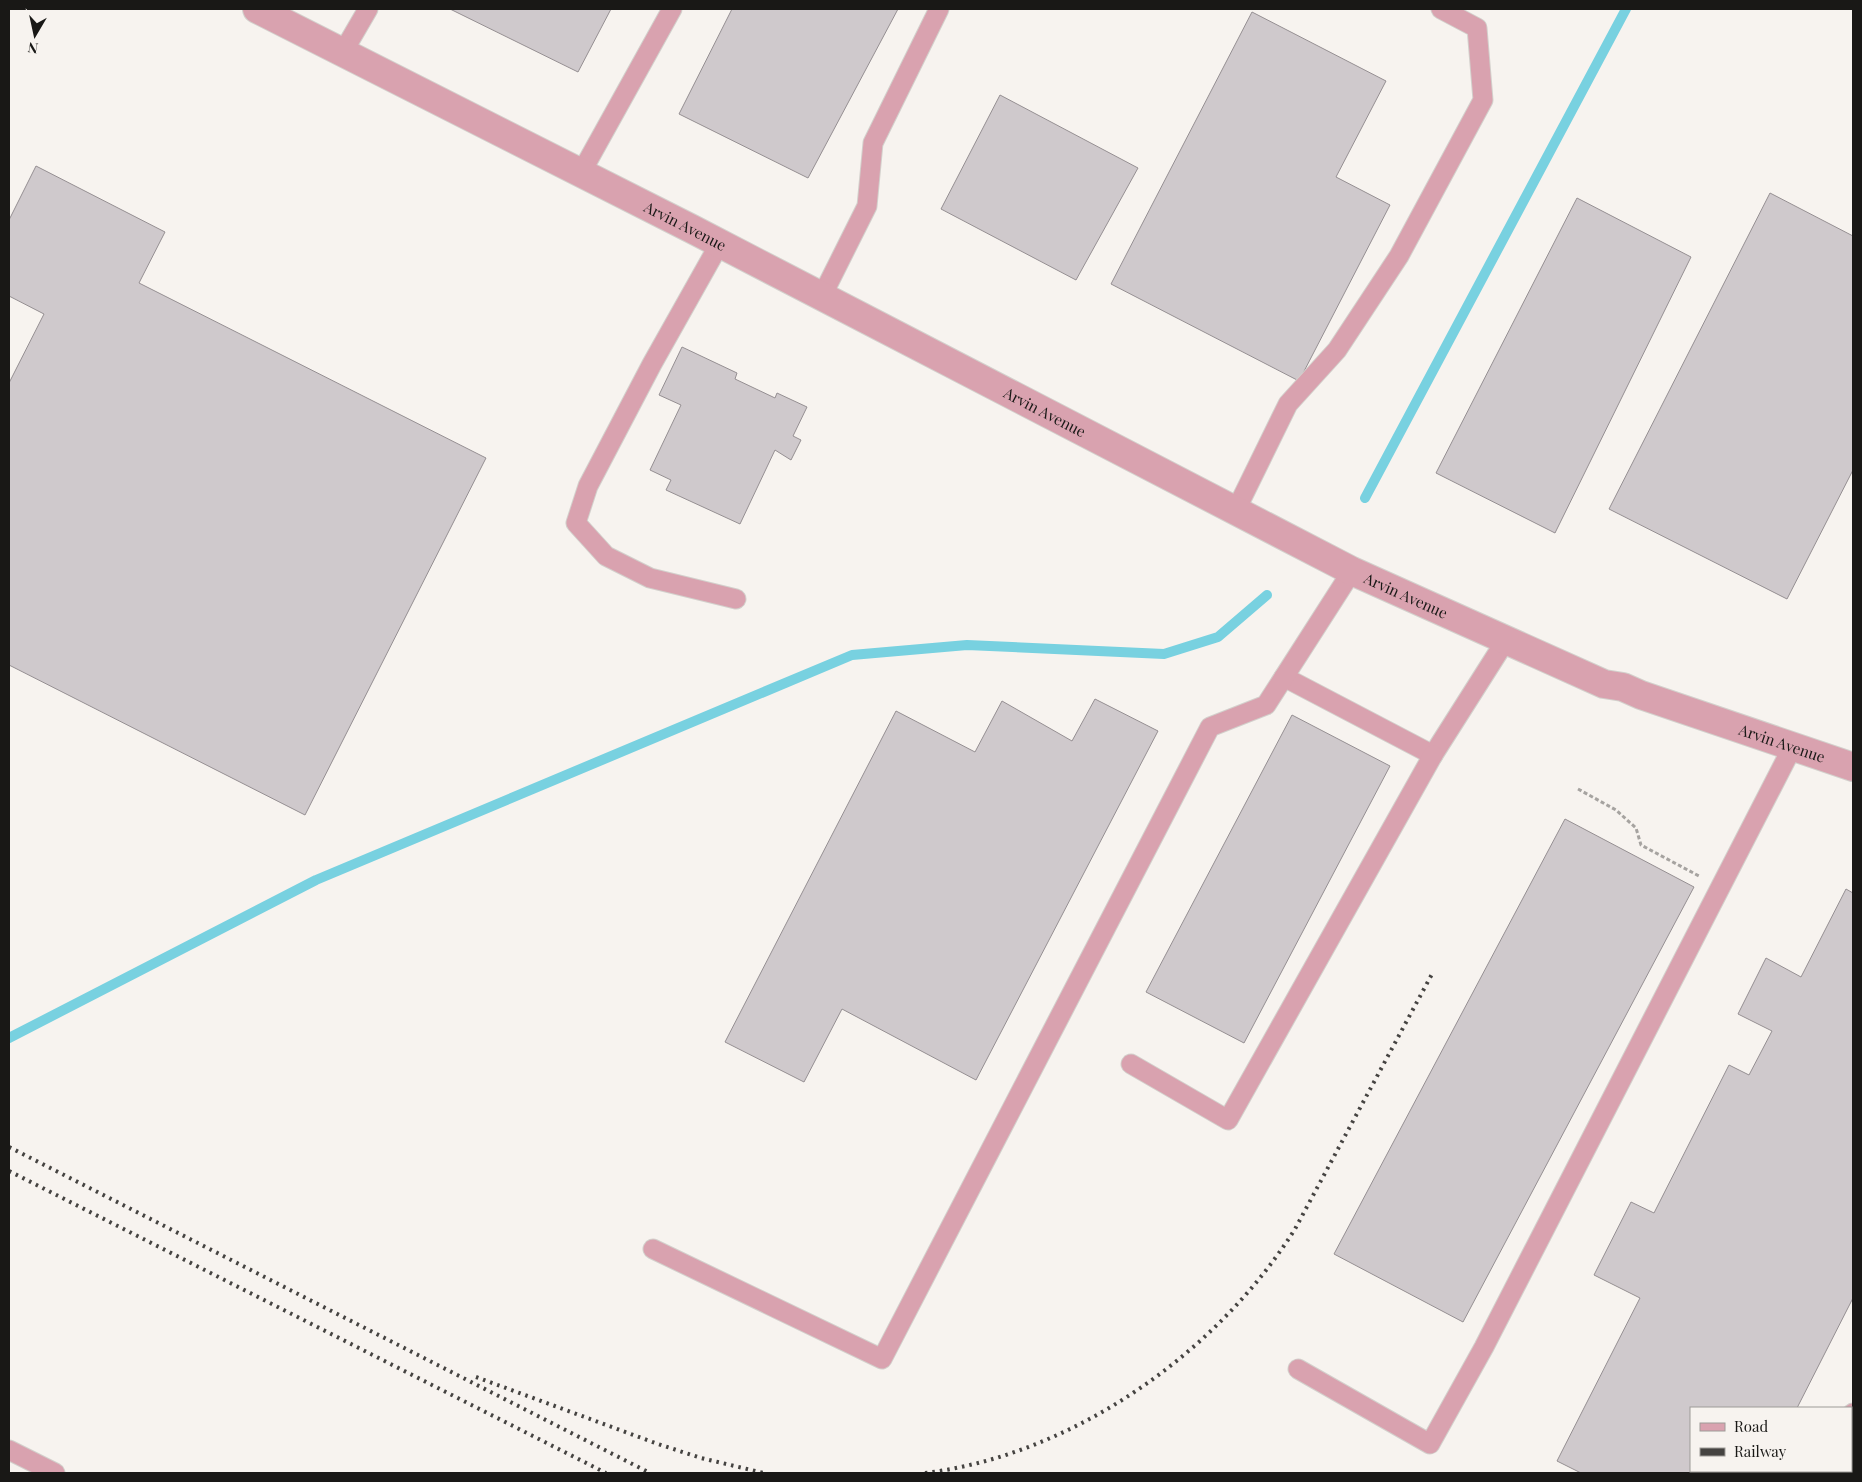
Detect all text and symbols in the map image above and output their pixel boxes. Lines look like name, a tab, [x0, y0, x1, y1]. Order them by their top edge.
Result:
north arrow	[10, 10, 60, 60]
text: N	[26, 38, 39, 59]
street label: Arvin Avenue	[640, 196, 730, 255]
street label: Arvin Avenue	[1000, 382, 1089, 441]
street label: Arvin Avenue	[1360, 567, 1451, 623]
street label: Arvin Avenue	[1736, 719, 1828, 767]
legend	[1690, 1407, 1852, 1472]
text: Road	[1734, 1416, 1768, 1436]
text: Railway	[1734, 1441, 1787, 1461]

